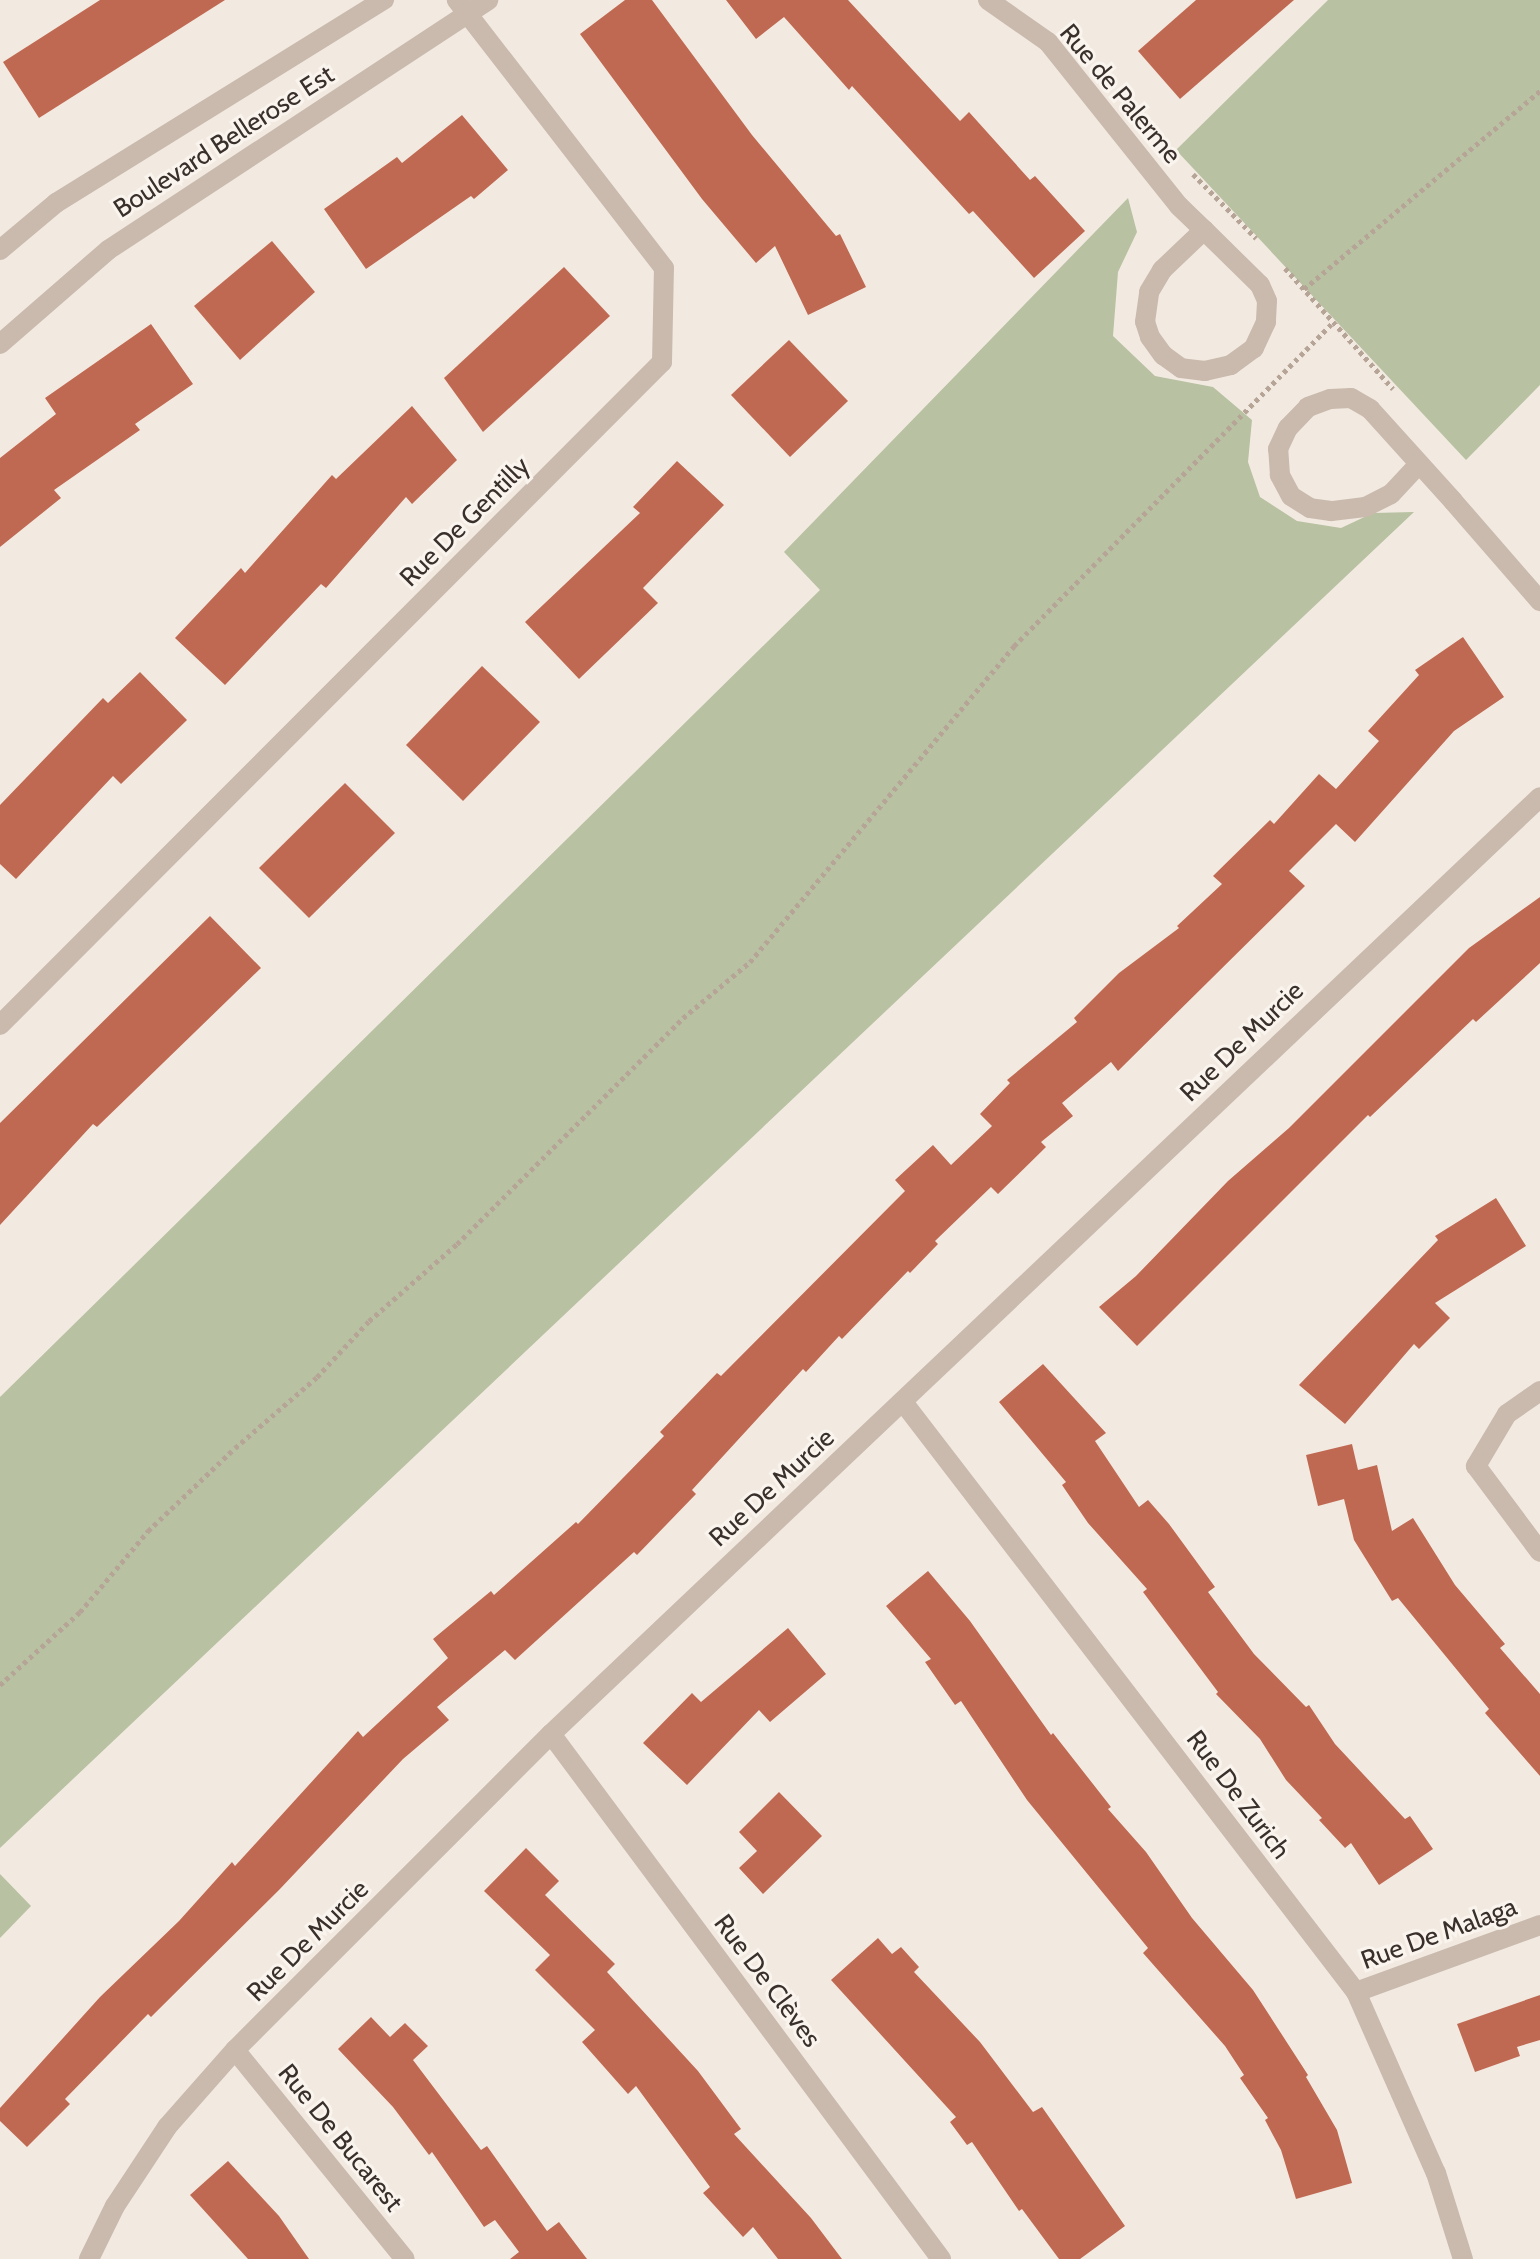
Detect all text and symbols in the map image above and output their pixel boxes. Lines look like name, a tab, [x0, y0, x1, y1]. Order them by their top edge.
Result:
street label: Rue de Palerme	[1053, 18, 1187, 170]
street label: Boulevard Bellerose Est	[108, 59, 340, 225]
street label: Rue De Gentilly	[394, 451, 536, 593]
street label: Rue De Murcie	[1174, 976, 1310, 1108]
street label: Rue De Murcie	[703, 1422, 841, 1554]
street label: Rue De Zurich	[1180, 1725, 1296, 1865]
street label: Rue De Murcie	[241, 1874, 375, 2008]
street label: Rue De Malaga	[1357, 1891, 1521, 1977]
street label: Rue De Clèves	[707, 1909, 827, 2053]
street label: Rue De Bucarest	[271, 2058, 409, 2218]

